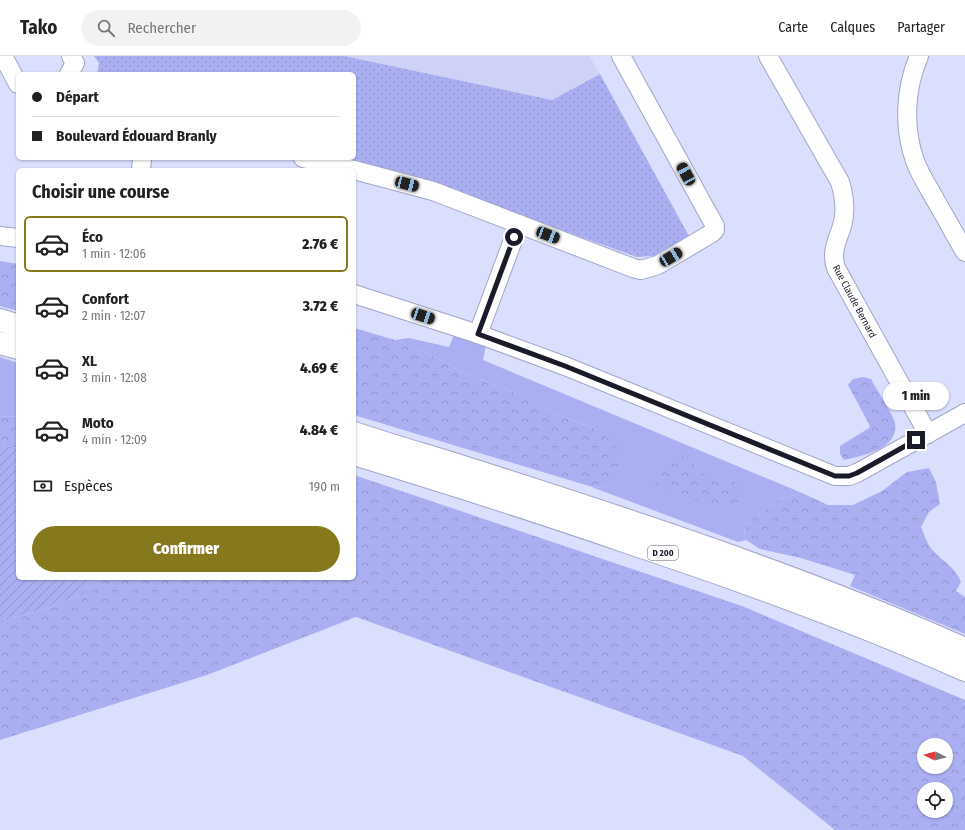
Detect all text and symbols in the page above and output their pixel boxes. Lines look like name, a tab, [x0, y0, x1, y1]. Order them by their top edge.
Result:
search box	[81, 10, 361, 46]
text: Tako	[20, 16, 57, 39]
icon: search	[95, 17, 117, 39]
text: Rechercher	[127, 19, 196, 37]
text: Carte	[778, 19, 808, 36]
text: Calques	[830, 19, 875, 36]
text: Partager	[897, 19, 945, 36]
text: Départ	[56, 88, 99, 106]
text: Boulevard Édouard Branly	[56, 127, 217, 145]
car	[675, 161, 697, 187]
car	[394, 175, 420, 193]
text: Choisir une course	[32, 181, 169, 203]
car	[535, 225, 561, 245]
icon: car	[34, 226, 70, 262]
text: Éco	[82, 228, 103, 246]
route start	[505, 228, 523, 246]
text: 2.76 €	[302, 235, 338, 253]
text: 1 min · 12:06	[82, 246, 146, 261]
car	[658, 246, 684, 268]
street label: Rue Claude Bernard	[830, 263, 878, 340]
icon: car	[34, 288, 70, 324]
text: Confort	[82, 290, 129, 308]
text: 3.72 €	[303, 297, 338, 315]
car	[410, 307, 436, 325]
text: 2 min · 12:07	[82, 308, 145, 323]
icon: car	[34, 350, 70, 386]
text: XL	[82, 352, 97, 370]
text: 4.69 €	[300, 359, 338, 377]
text: 3 min · 12:08	[82, 370, 147, 385]
callout: 1 min	[883, 382, 949, 410]
text: 1 min	[902, 388, 930, 403]
icon: car	[34, 412, 70, 448]
text: Moto	[82, 414, 114, 432]
text: 4.84 €	[300, 421, 338, 439]
route end	[907, 431, 925, 449]
text: 4 min · 12:09	[82, 432, 147, 447]
icon: cash	[32, 475, 54, 497]
text: Espèces	[64, 477, 113, 495]
text: 190 m	[309, 479, 340, 494]
button: Confirmer	[32, 526, 340, 572]
road number: D 200	[648, 546, 678, 560]
north arrow	[917, 738, 953, 774]
map controls	[917, 738, 953, 818]
button: locate	[917, 782, 953, 818]

